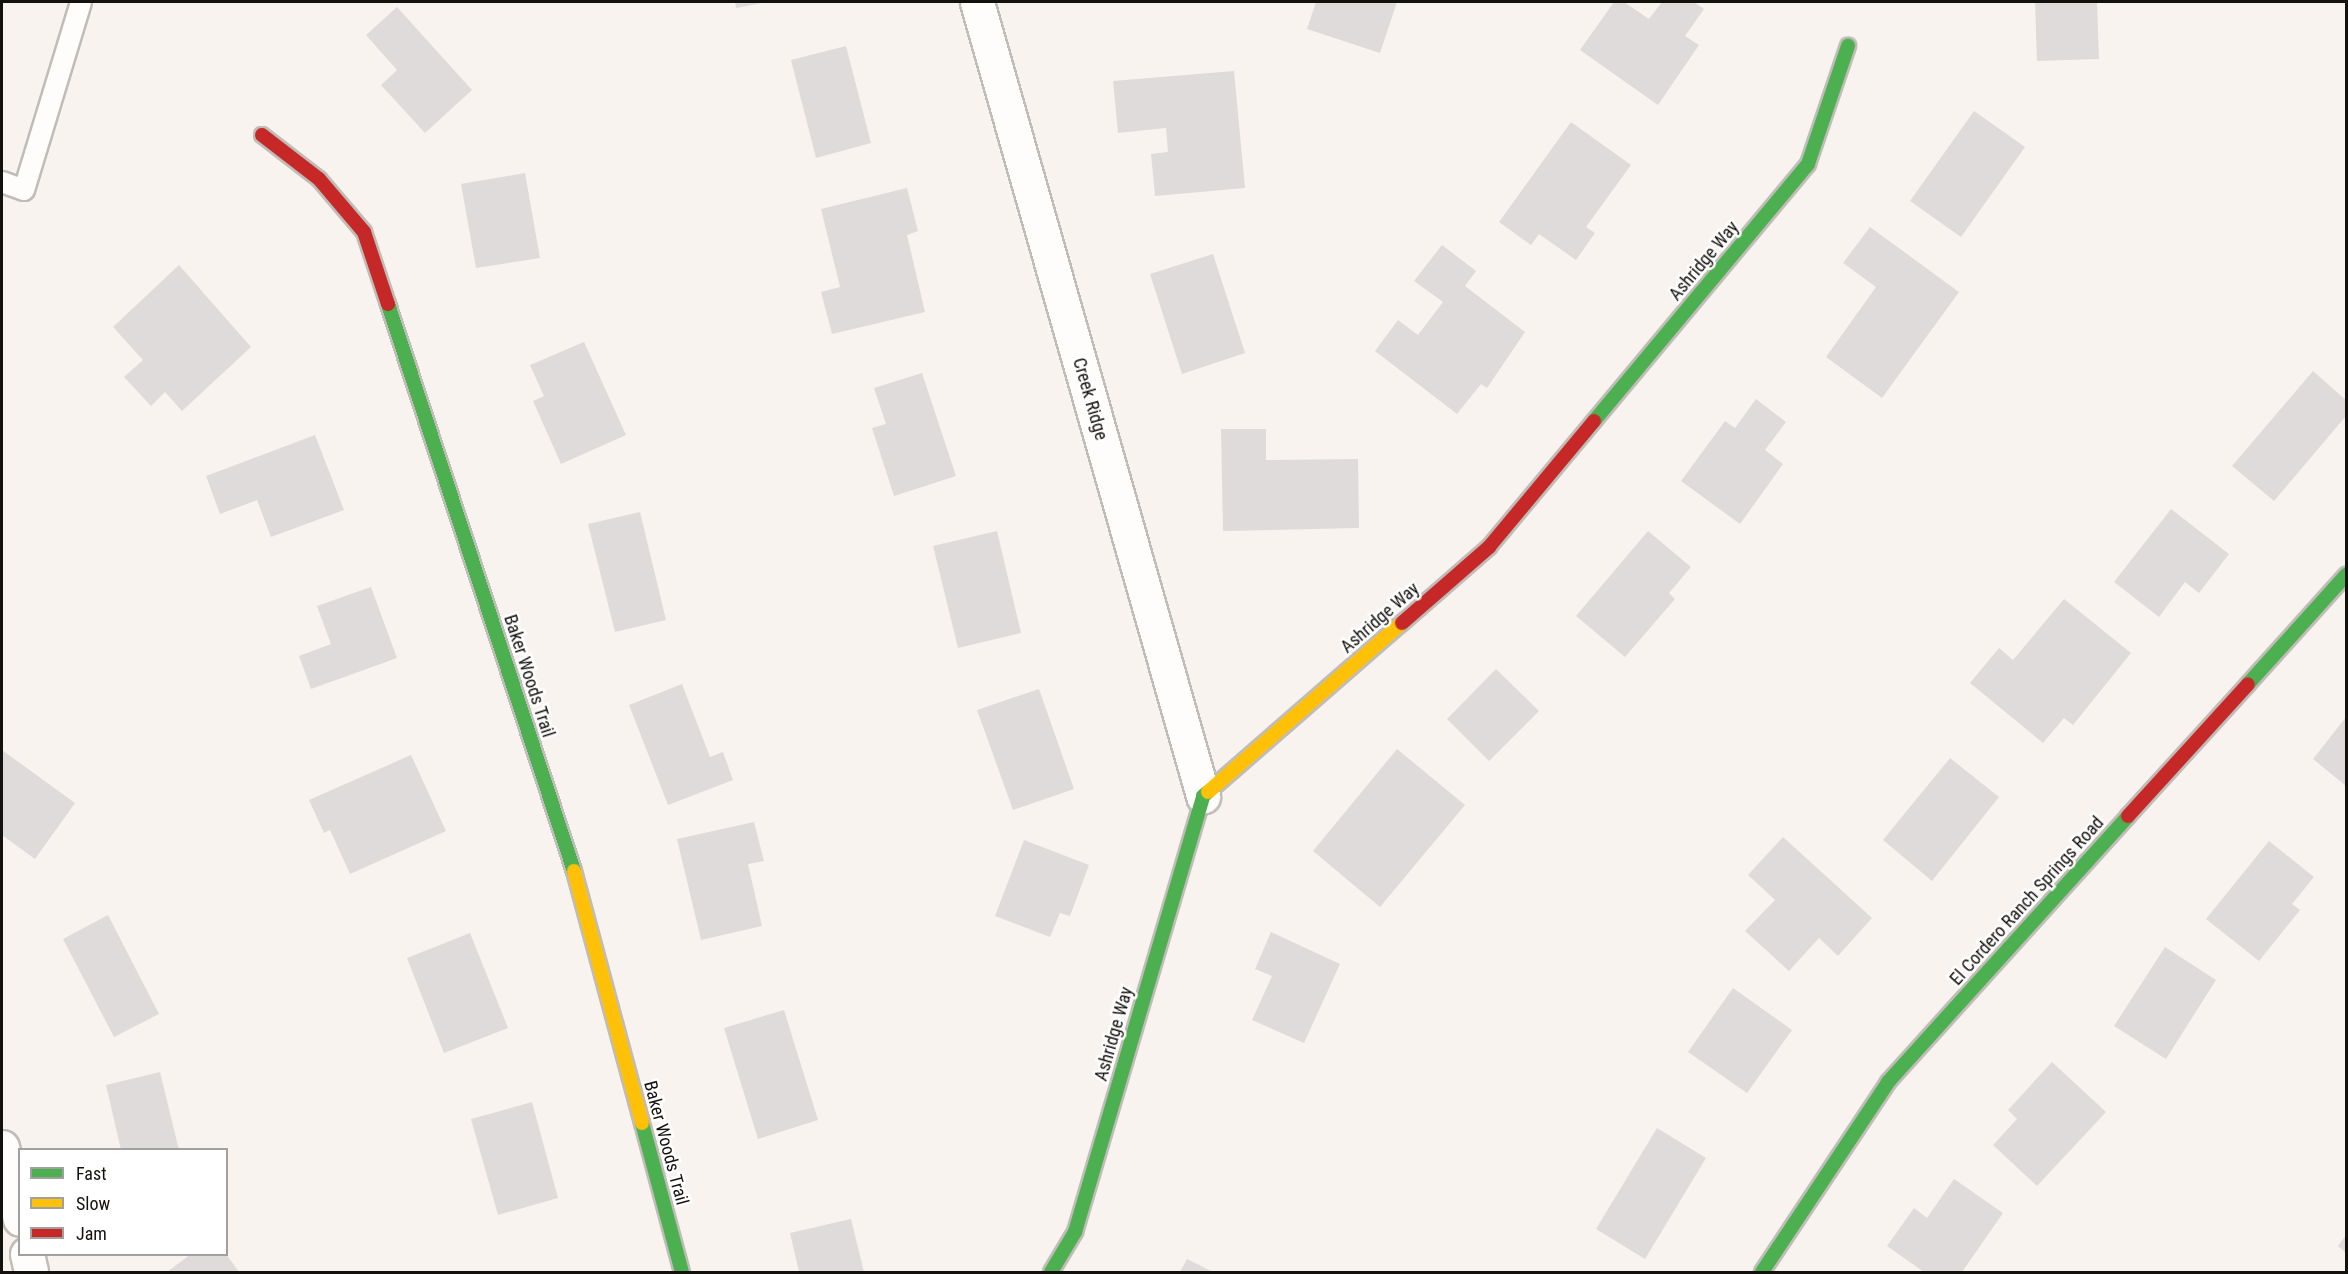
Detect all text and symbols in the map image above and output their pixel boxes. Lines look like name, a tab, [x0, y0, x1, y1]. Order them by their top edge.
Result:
street label: Ashridge Way	[1665, 217, 1743, 305]
street label: Creek Ridge	[1068, 355, 1112, 443]
street label: Ashridge Way	[1336, 578, 1424, 658]
street label: Baker Woods Trail	[499, 612, 559, 740]
street label: El Cordero Ranch Springs Road	[1946, 812, 2108, 990]
street label: Ashridge Way	[1090, 985, 1138, 1083]
street label: Baker Woods Trail	[639, 1078, 693, 1208]
legend	[18, 1148, 228, 1256]
text: Fast	[76, 1163, 107, 1184]
text: Slow	[76, 1193, 110, 1214]
text: Jam	[76, 1223, 107, 1244]

